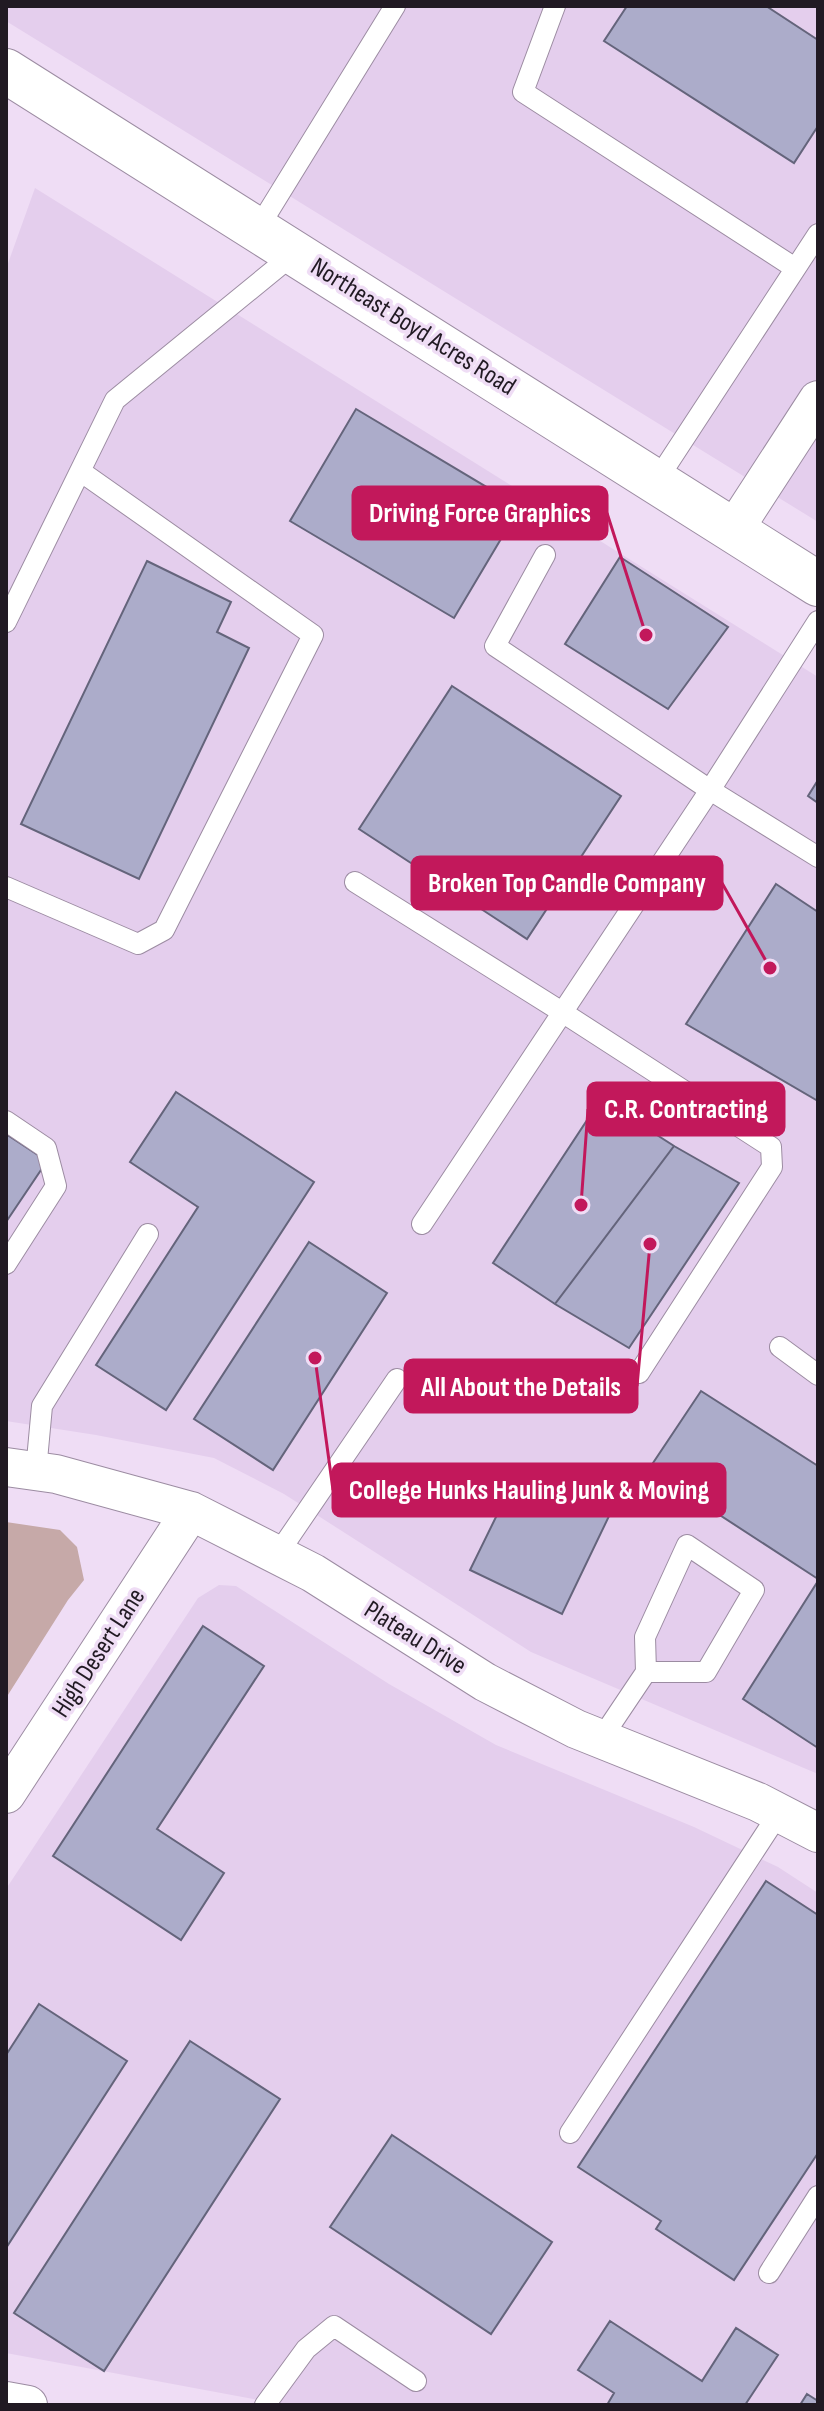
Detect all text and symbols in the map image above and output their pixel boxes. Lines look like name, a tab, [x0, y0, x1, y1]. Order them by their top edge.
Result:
street label: Northeast Boyd Acres Road	[305, 251, 521, 403]
callout: Driving Force Graphics	[353, 487, 607, 539]
text: Driving Force Graphics	[369, 497, 591, 530]
callout: Broken Top Candle Company	[412, 857, 722, 909]
text: Broken Top Candle Company	[428, 867, 706, 900]
callout: C.R. Contracting	[588, 1083, 784, 1135]
text: C.R. Contracting	[604, 1093, 768, 1126]
callout: All About the Details	[405, 1360, 637, 1412]
text: All About the Details	[420, 1371, 621, 1404]
callout: College Hunks Hauling Junk & Moving	[333, 1464, 725, 1516]
text: College Hunks Hauling Junk & Moving	[349, 1474, 709, 1507]
street label: High Desert Lane	[46, 1583, 152, 1723]
street label: Plateau Drive	[358, 1595, 472, 1681]

